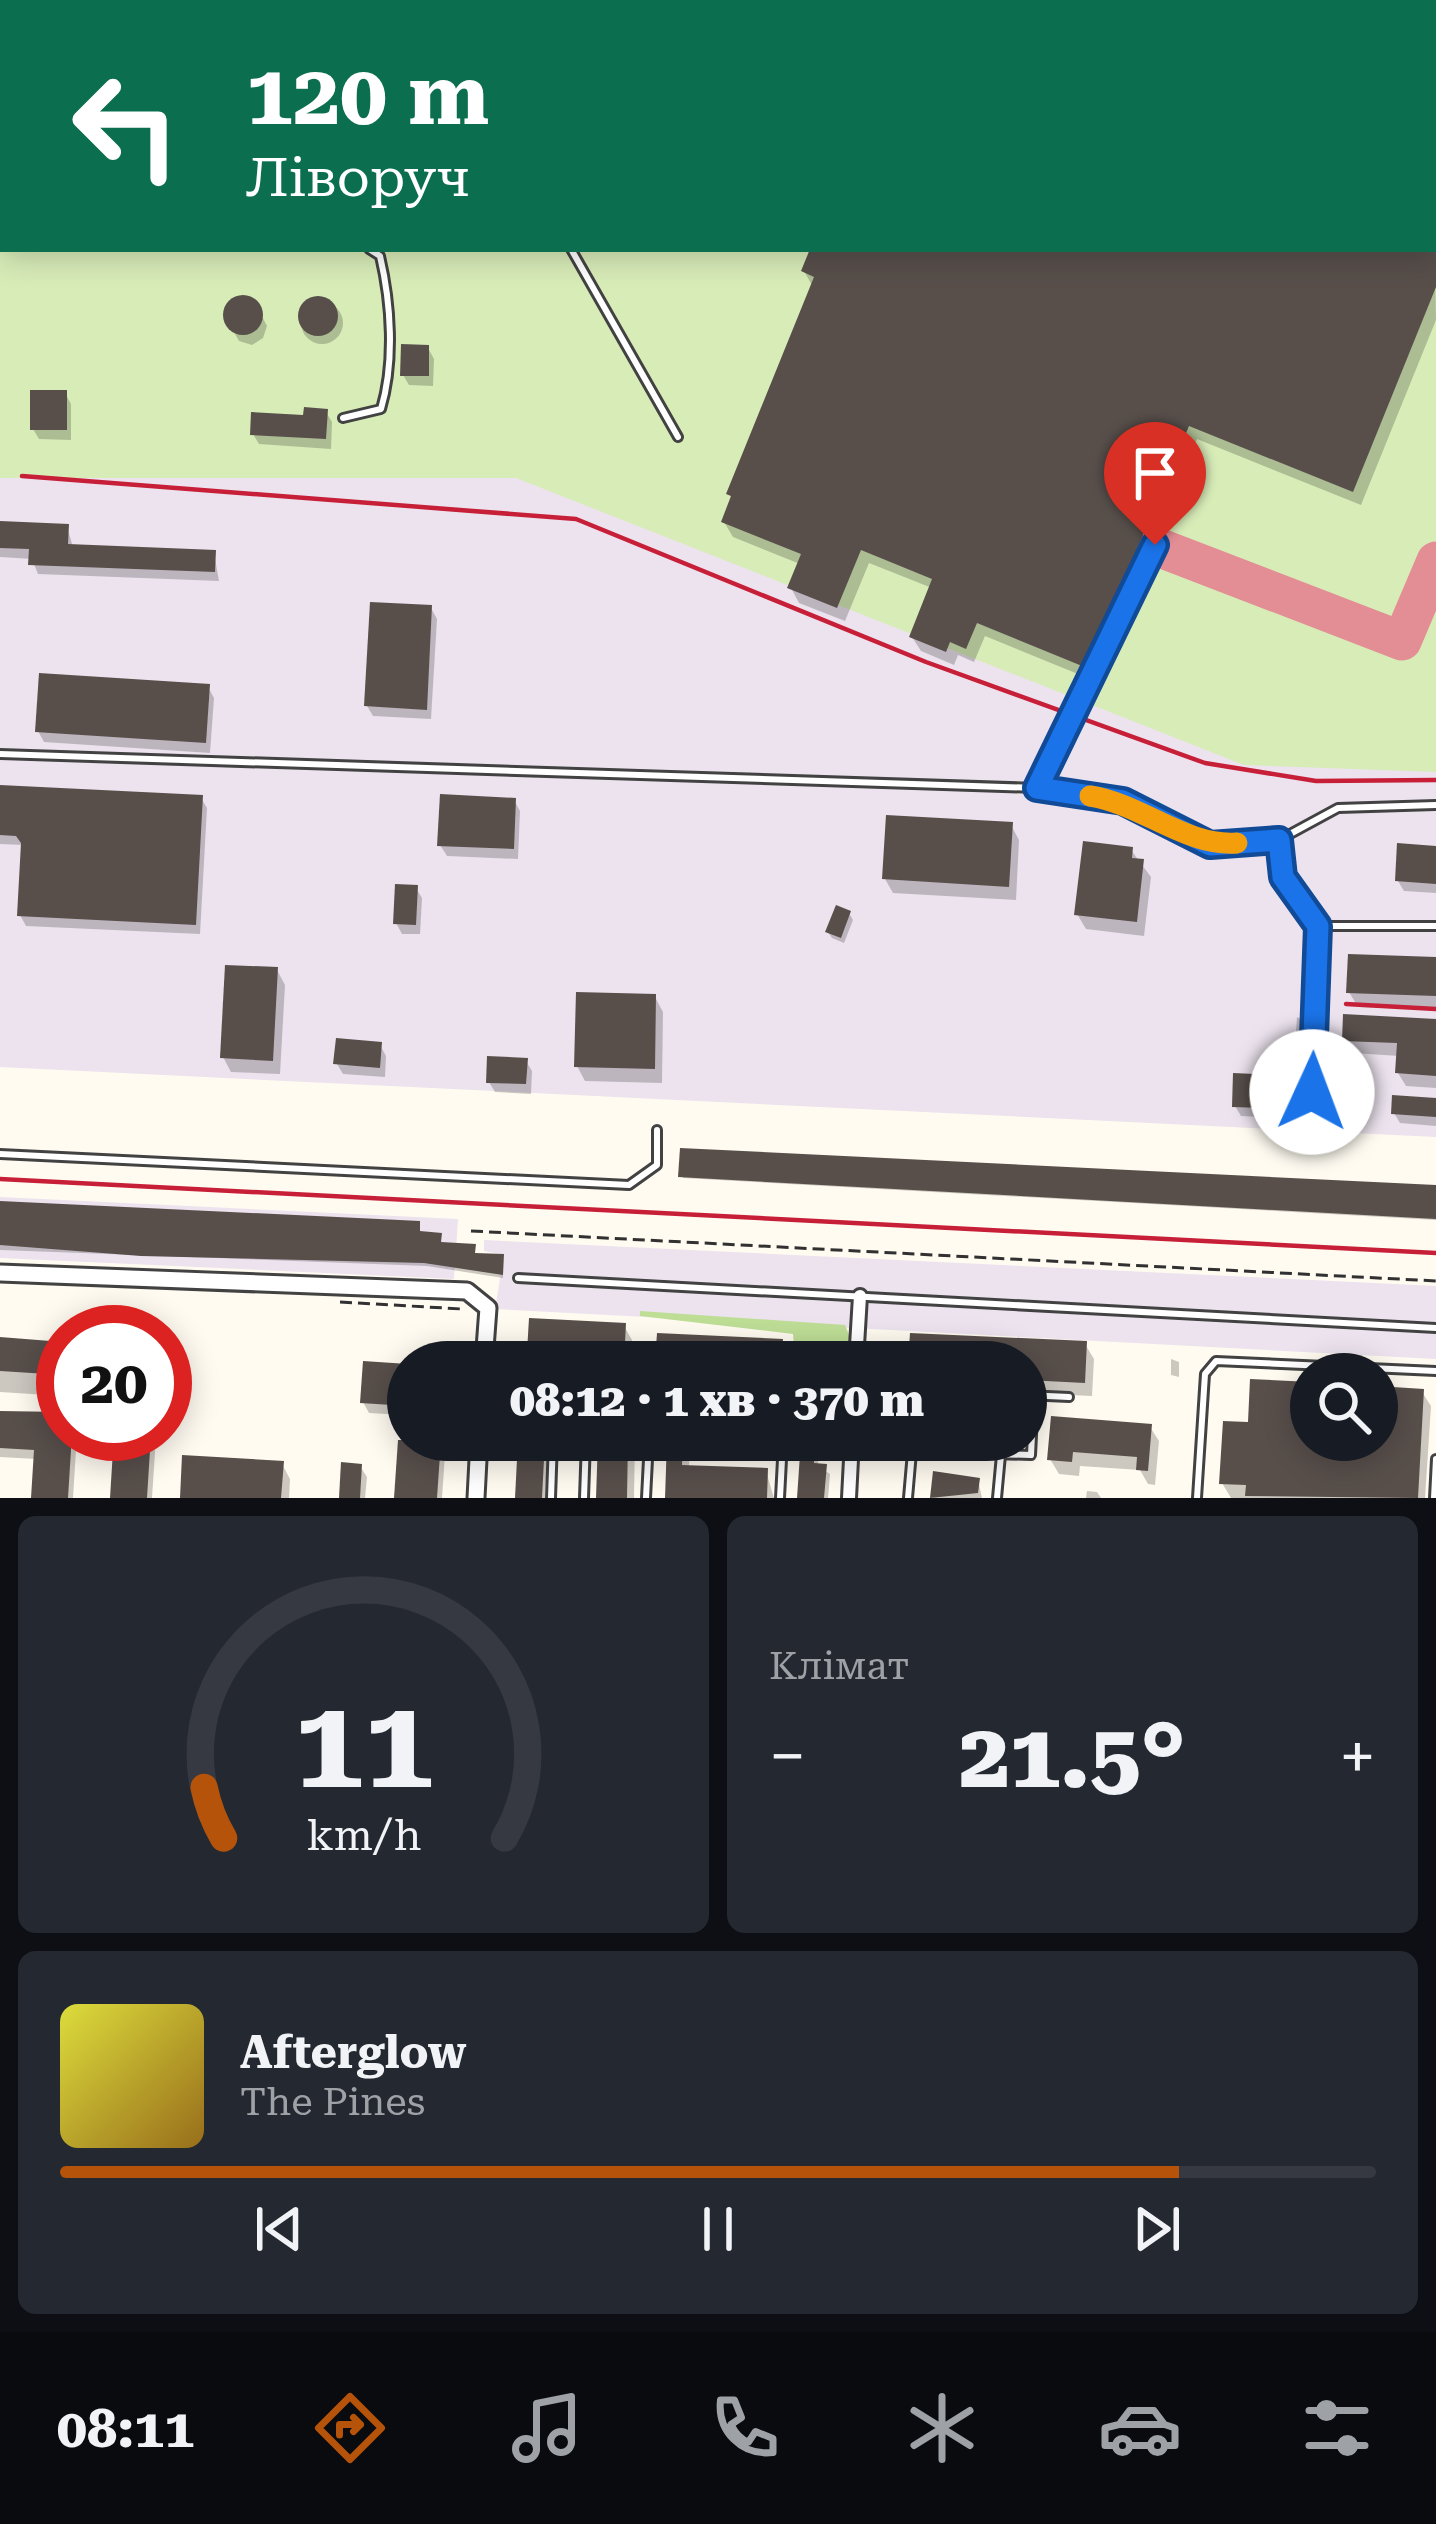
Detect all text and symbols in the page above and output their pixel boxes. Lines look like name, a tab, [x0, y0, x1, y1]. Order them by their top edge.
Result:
text: 120 m	[246, 46, 489, 144]
icon: left	[48, 48, 204, 204]
text: Ліворуч	[246, 146, 470, 209]
pin	[1104, 422, 1206, 545]
icon: arrive	[1122, 440, 1188, 506]
position arrow	[1249, 1029, 1375, 1155]
speed limit sign: 20	[36, 1305, 192, 1461]
map controls	[1290, 1353, 1398, 1461]
button: search	[1290, 1353, 1398, 1461]
text: 08:12 · 1 хв · 370 m	[510, 1374, 924, 1427]
text: Клімат	[769, 1643, 909, 1689]
text: 11	[294, 1671, 433, 1817]
text: 21.5°	[959, 1704, 1186, 1809]
text: −	[769, 1718, 806, 1795]
text: +	[1339, 1718, 1376, 1795]
text: km/h	[306, 1809, 421, 1859]
text: Afterglow	[240, 2026, 466, 2079]
text: The Pines	[240, 2079, 425, 2125]
icon: previous	[246, 2196, 312, 2262]
icon: pause	[685, 2196, 751, 2262]
icon: next	[1124, 2196, 1190, 2262]
icon: directions	[308, 2386, 392, 2470]
icon: music	[505, 2386, 589, 2470]
icon: phone	[703, 2386, 787, 2470]
icon: climate	[900, 2386, 984, 2470]
icon: car	[1098, 2386, 1182, 2470]
icon: filters	[1295, 2386, 1379, 2470]
text: 08:11	[57, 2397, 195, 2460]

